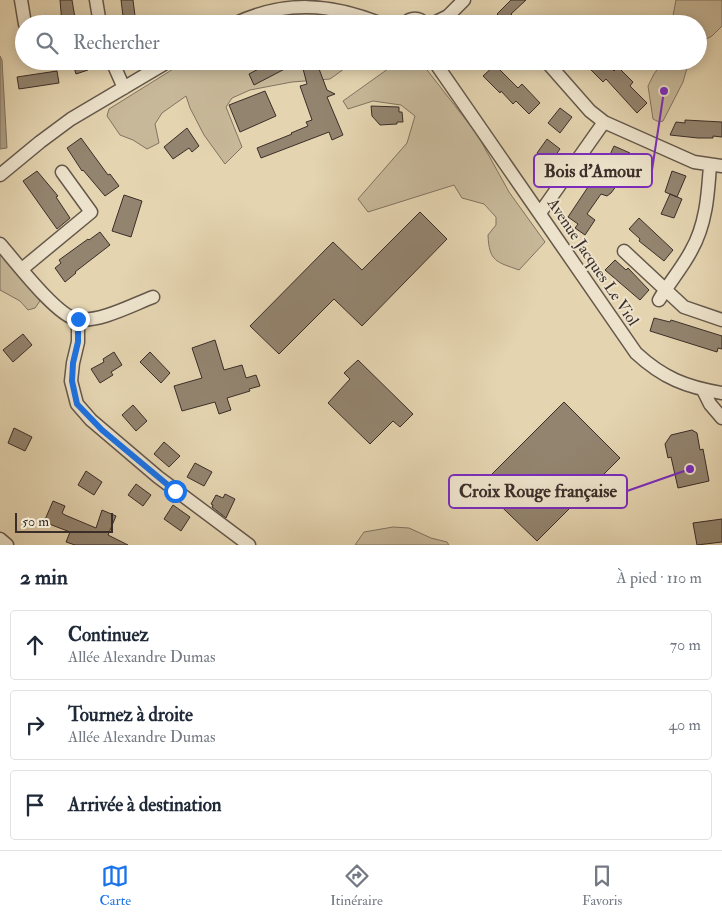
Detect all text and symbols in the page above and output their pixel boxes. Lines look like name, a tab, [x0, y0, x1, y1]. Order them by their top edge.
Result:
search box	[15, 15, 707, 70]
icon: search	[33, 29, 61, 57]
text: Rechercher	[73, 31, 160, 55]
callout: Bois d'Amour	[534, 154, 652, 187]
text: Bois d'Amour	[544, 160, 642, 183]
street label: Avenue Jacques Le Viol	[541, 193, 643, 330]
route end	[67, 308, 90, 331]
callout: Croix Rouge française	[449, 475, 627, 508]
route start	[164, 480, 187, 503]
text: Croix Rouge française	[459, 480, 617, 503]
scale bar	[15, 510, 112, 533]
text: 50 m	[22, 513, 49, 530]
text: 2 min	[20, 564, 68, 591]
text: À pied · 110 m	[617, 568, 702, 588]
text: Continuez	[68, 623, 149, 647]
icon: ahead	[21, 631, 49, 659]
text: 70 m	[670, 635, 701, 655]
text: Allée Alexandre Dumas	[68, 647, 215, 667]
text: Tournez à droite	[68, 703, 193, 727]
icon: right	[21, 711, 49, 739]
text: 40 m	[668, 715, 701, 735]
text: Allée Alexandre Dumas	[68, 727, 215, 747]
icon: arrive	[21, 791, 49, 819]
text: Arrivée à destination	[68, 793, 222, 817]
tab: Carte	[100, 862, 131, 909]
tab: Itinéraire	[330, 862, 383, 909]
tab: Favoris	[582, 862, 622, 909]

